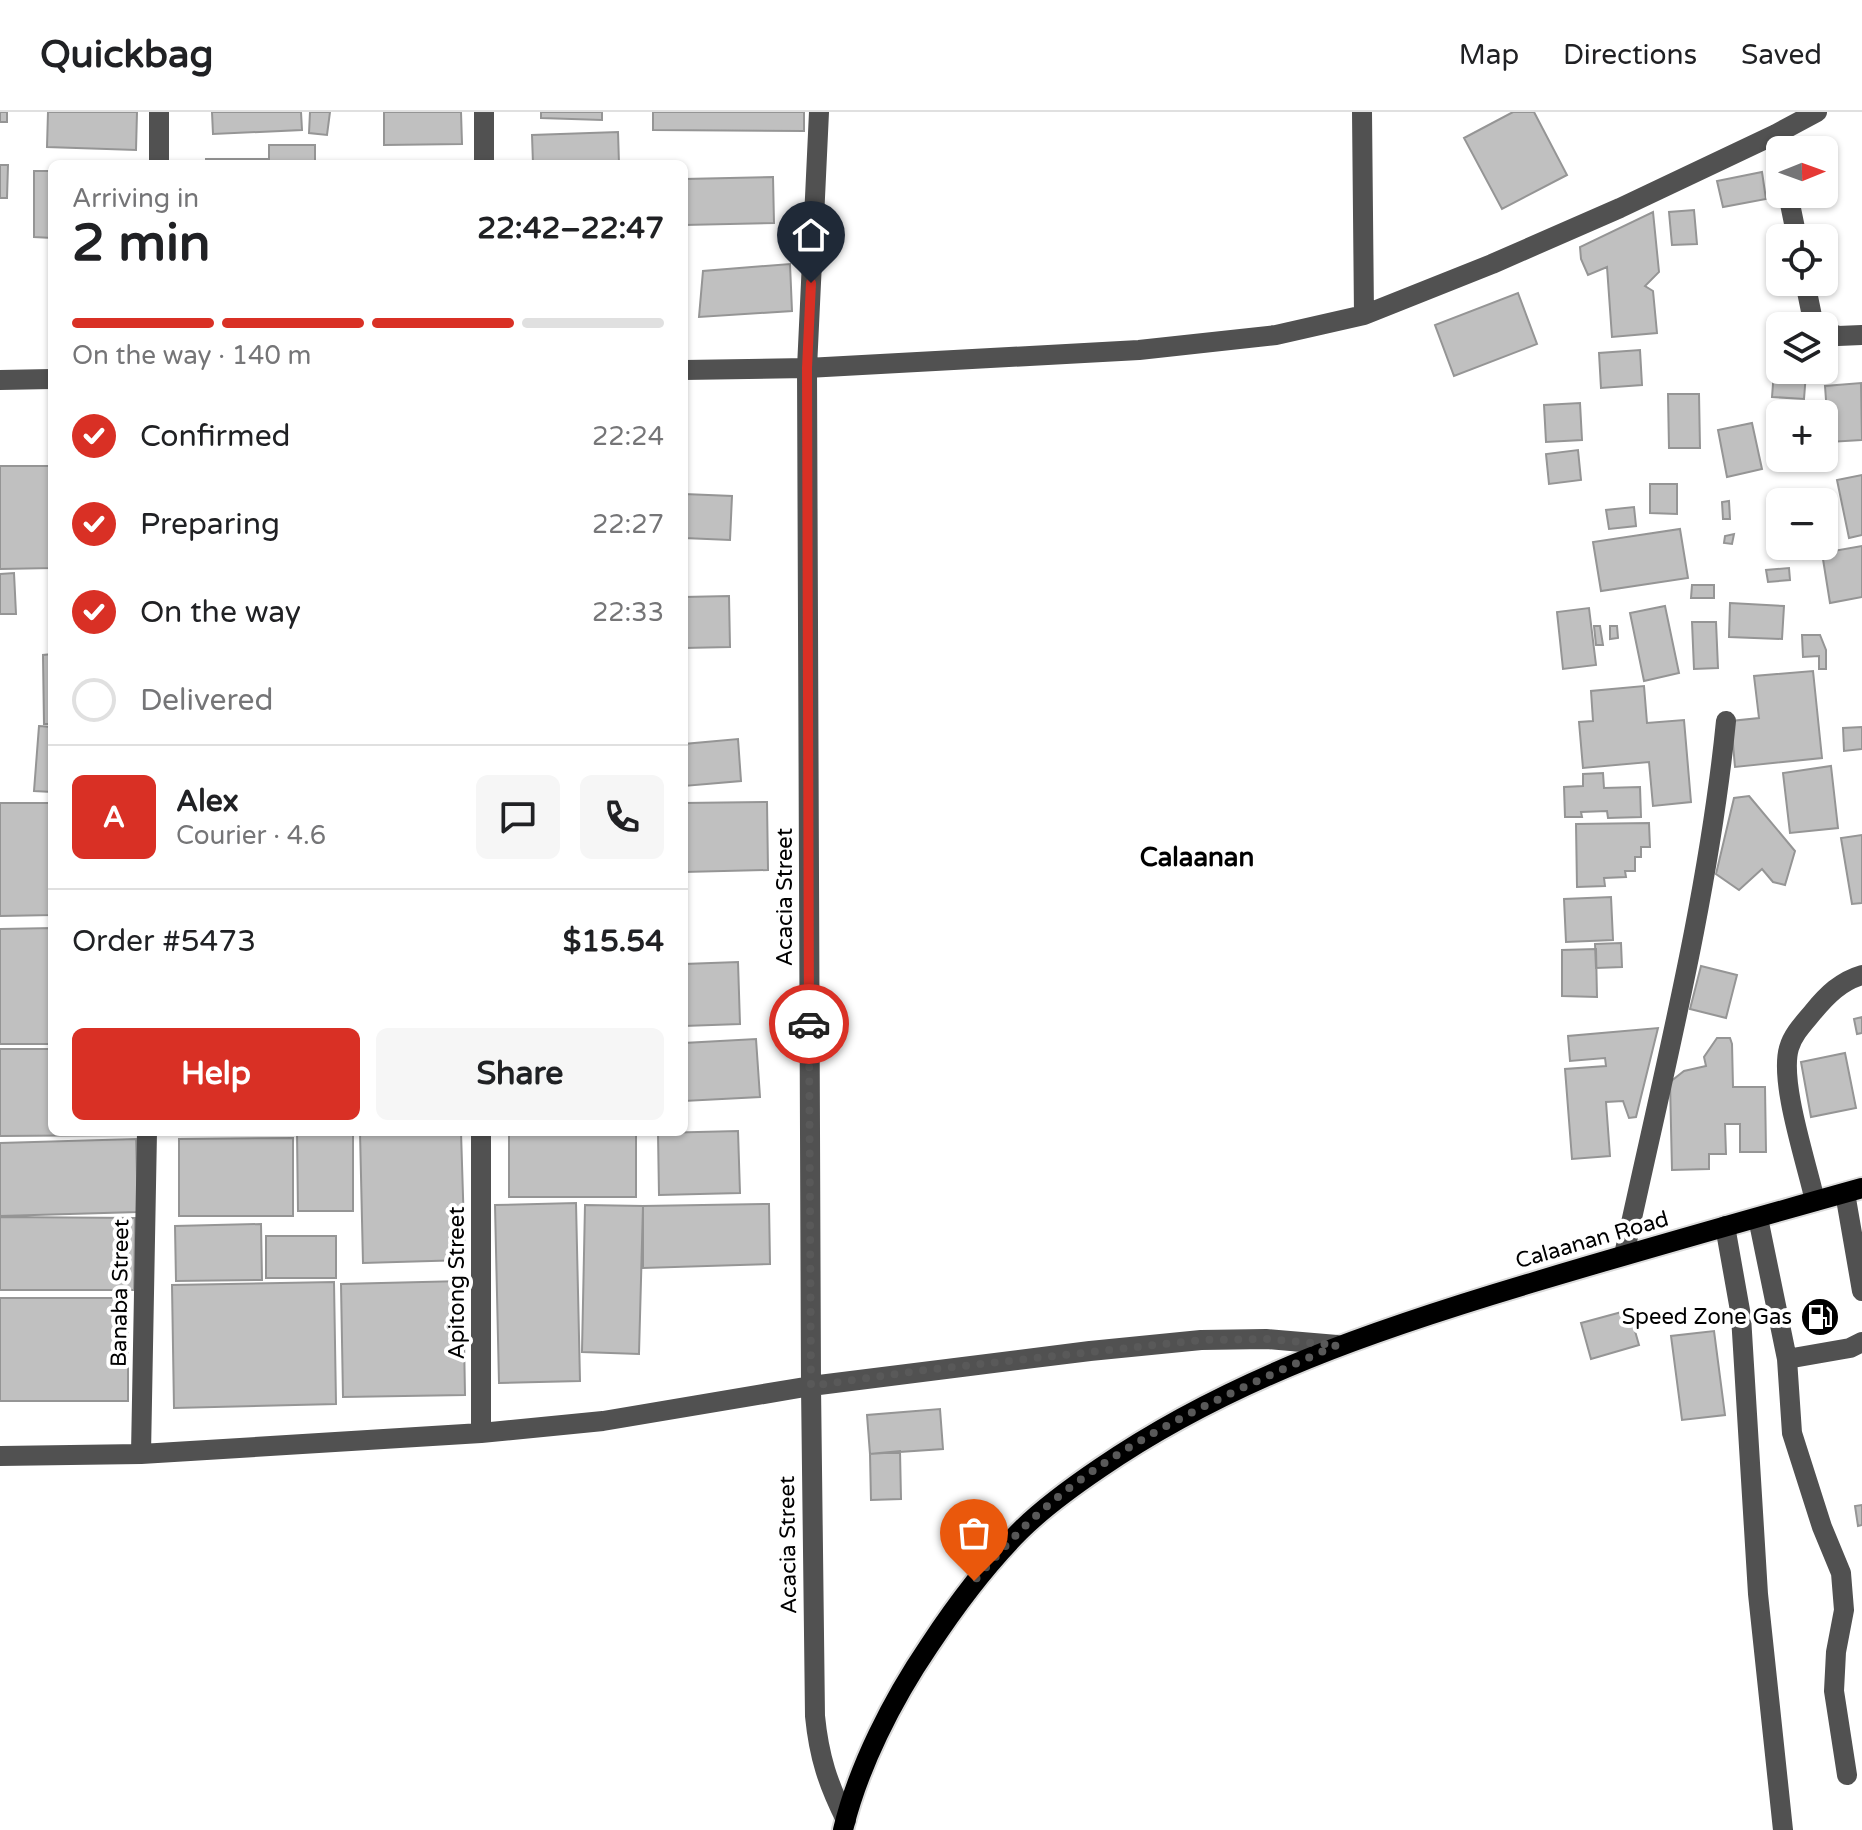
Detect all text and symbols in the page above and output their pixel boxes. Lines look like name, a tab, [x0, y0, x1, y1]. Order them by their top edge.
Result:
text: Quickbag	[40, 32, 213, 78]
text: Map	[1459, 38, 1519, 72]
text: Directions	[1563, 38, 1697, 72]
text: Saved	[1741, 38, 1822, 72]
north arrow	[1766, 136, 1838, 208]
map controls	[1766, 136, 1838, 560]
text: Arriving in	[72, 183, 199, 214]
pin	[777, 201, 845, 283]
text: 22:42–22:47	[477, 210, 664, 247]
text: 2 min	[72, 212, 211, 275]
icon: home	[789, 213, 833, 257]
button: locate	[1766, 224, 1838, 296]
button: layers	[1766, 312, 1838, 384]
text: On the way · 140 m	[72, 340, 311, 371]
button: +	[1766, 400, 1838, 472]
icon: check	[72, 414, 116, 458]
text: Confirmed	[140, 418, 291, 455]
text: 22:24	[592, 421, 664, 452]
button: −	[1766, 488, 1838, 560]
icon: check	[72, 502, 116, 546]
text: Preparing	[140, 506, 280, 543]
text: 22:27	[592, 509, 664, 540]
icon: check	[72, 590, 116, 634]
text: On the way	[140, 594, 301, 631]
text: 22:33	[592, 597, 664, 628]
text: Delivered	[140, 682, 274, 719]
button: chat	[476, 775, 560, 859]
button: phone	[580, 775, 664, 859]
text: Alex	[176, 783, 239, 820]
text: A	[103, 799, 125, 836]
text: Courier · 4.6	[176, 820, 326, 851]
street label: Acacia Street	[772, 828, 798, 966]
district label: Calaanan	[1140, 842, 1254, 873]
text: Order #5473	[72, 923, 256, 960]
text: $15.54	[563, 923, 664, 960]
courier	[769, 984, 849, 1064]
icon: car	[787, 1002, 831, 1046]
button: Help	[72, 1028, 360, 1120]
button: Share	[376, 1028, 664, 1120]
street label: Apitong Street	[444, 1206, 470, 1360]
street label: Calaanan Road	[1512, 1206, 1672, 1274]
street label: Banaba Street	[106, 1219, 134, 1367]
fuel station icon: Speed Zone Gas	[1799, 1296, 1841, 1338]
place label: Speed Zone Gas	[1622, 1304, 1792, 1330]
street label: Acacia Street	[774, 1476, 802, 1614]
pin	[940, 1499, 1008, 1581]
icon: bag	[952, 1511, 996, 1555]

